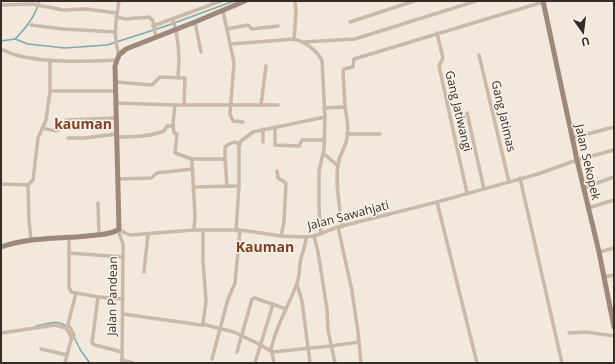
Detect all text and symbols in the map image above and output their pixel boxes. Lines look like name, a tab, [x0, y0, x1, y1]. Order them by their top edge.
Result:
north arrow	[563, 12, 603, 52]
text: U	[580, 34, 591, 50]
street label: Gang Jatiwangi	[441, 69, 477, 153]
street label: Gang Jatimas	[487, 78, 521, 154]
district label: kauman	[54, 114, 112, 133]
street label: Jalan Sekopek	[571, 121, 605, 202]
street label: Jalan Sawahjati	[304, 196, 391, 234]
district label: Kauman	[236, 237, 294, 256]
street label: Jalan Pandean	[103, 256, 121, 337]

